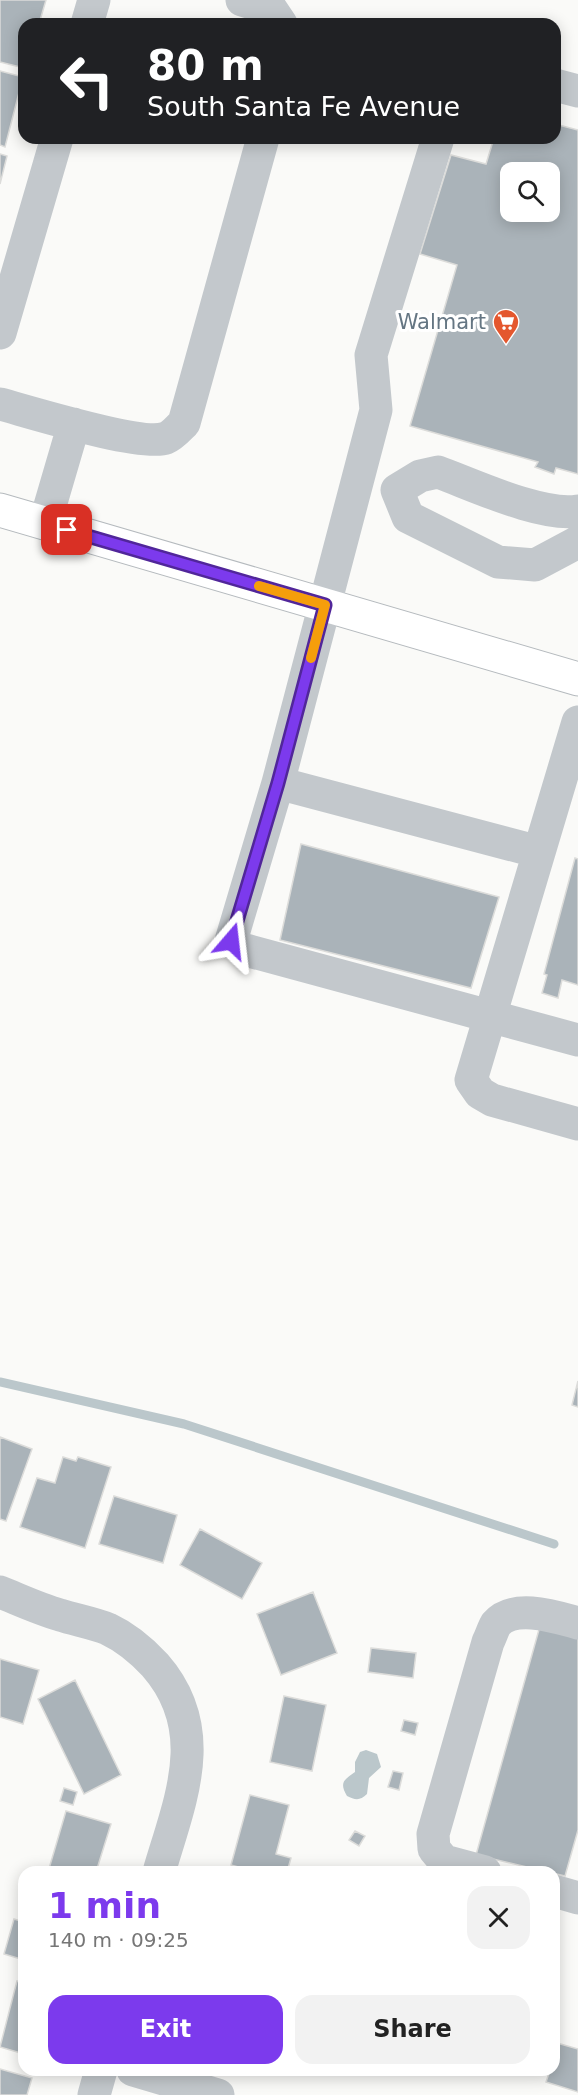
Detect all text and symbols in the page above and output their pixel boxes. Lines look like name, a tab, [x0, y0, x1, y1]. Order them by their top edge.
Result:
text: 80 m	[147, 41, 264, 90]
icon: left	[48, 42, 126, 120]
text: South Santa Fe Avenue	[147, 91, 460, 122]
map controls	[500, 162, 560, 222]
button: search	[500, 162, 560, 222]
supermarket icon: Walmart	[491, 307, 521, 345]
place label: Walmart	[398, 310, 486, 334]
pin	[41, 504, 92, 555]
icon: arrive	[50, 513, 83, 546]
position arrow	[199, 909, 263, 973]
text: 1 min	[48, 1885, 161, 1926]
button: close	[467, 1886, 530, 1949]
text: 140 m · 09:25	[48, 1928, 189, 1952]
button: Exit	[48, 1995, 283, 2064]
button: Share	[295, 1995, 530, 2064]

